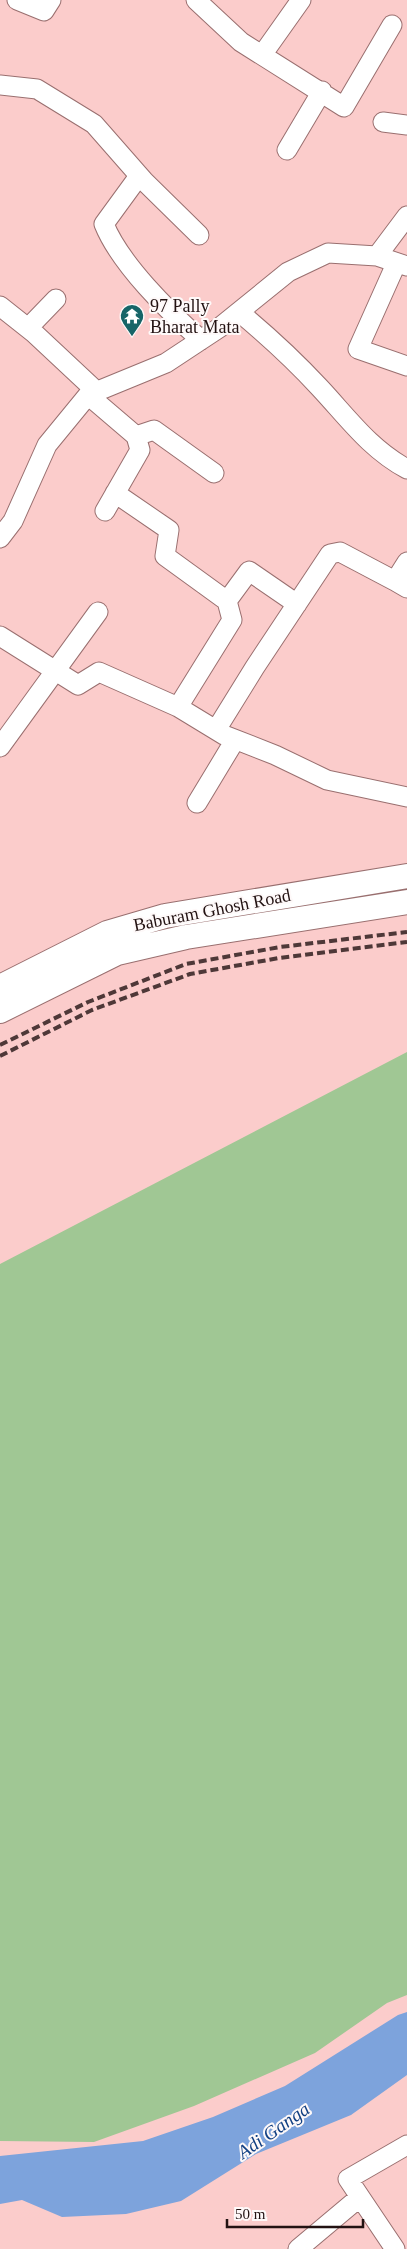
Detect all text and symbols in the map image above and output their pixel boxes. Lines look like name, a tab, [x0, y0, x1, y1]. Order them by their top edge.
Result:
place label: 97 Pally Bharat Mata	[150, 296, 239, 337]
temple icon: 97 Pally Bharat Mata	[119, 303, 145, 337]
street label: Baburam Ghosh Road	[132, 885, 292, 935]
water label: Adi Ganga	[232, 2098, 313, 2164]
scale bar	[227, 2196, 363, 2228]
text: 50 m	[235, 2206, 266, 2222]

